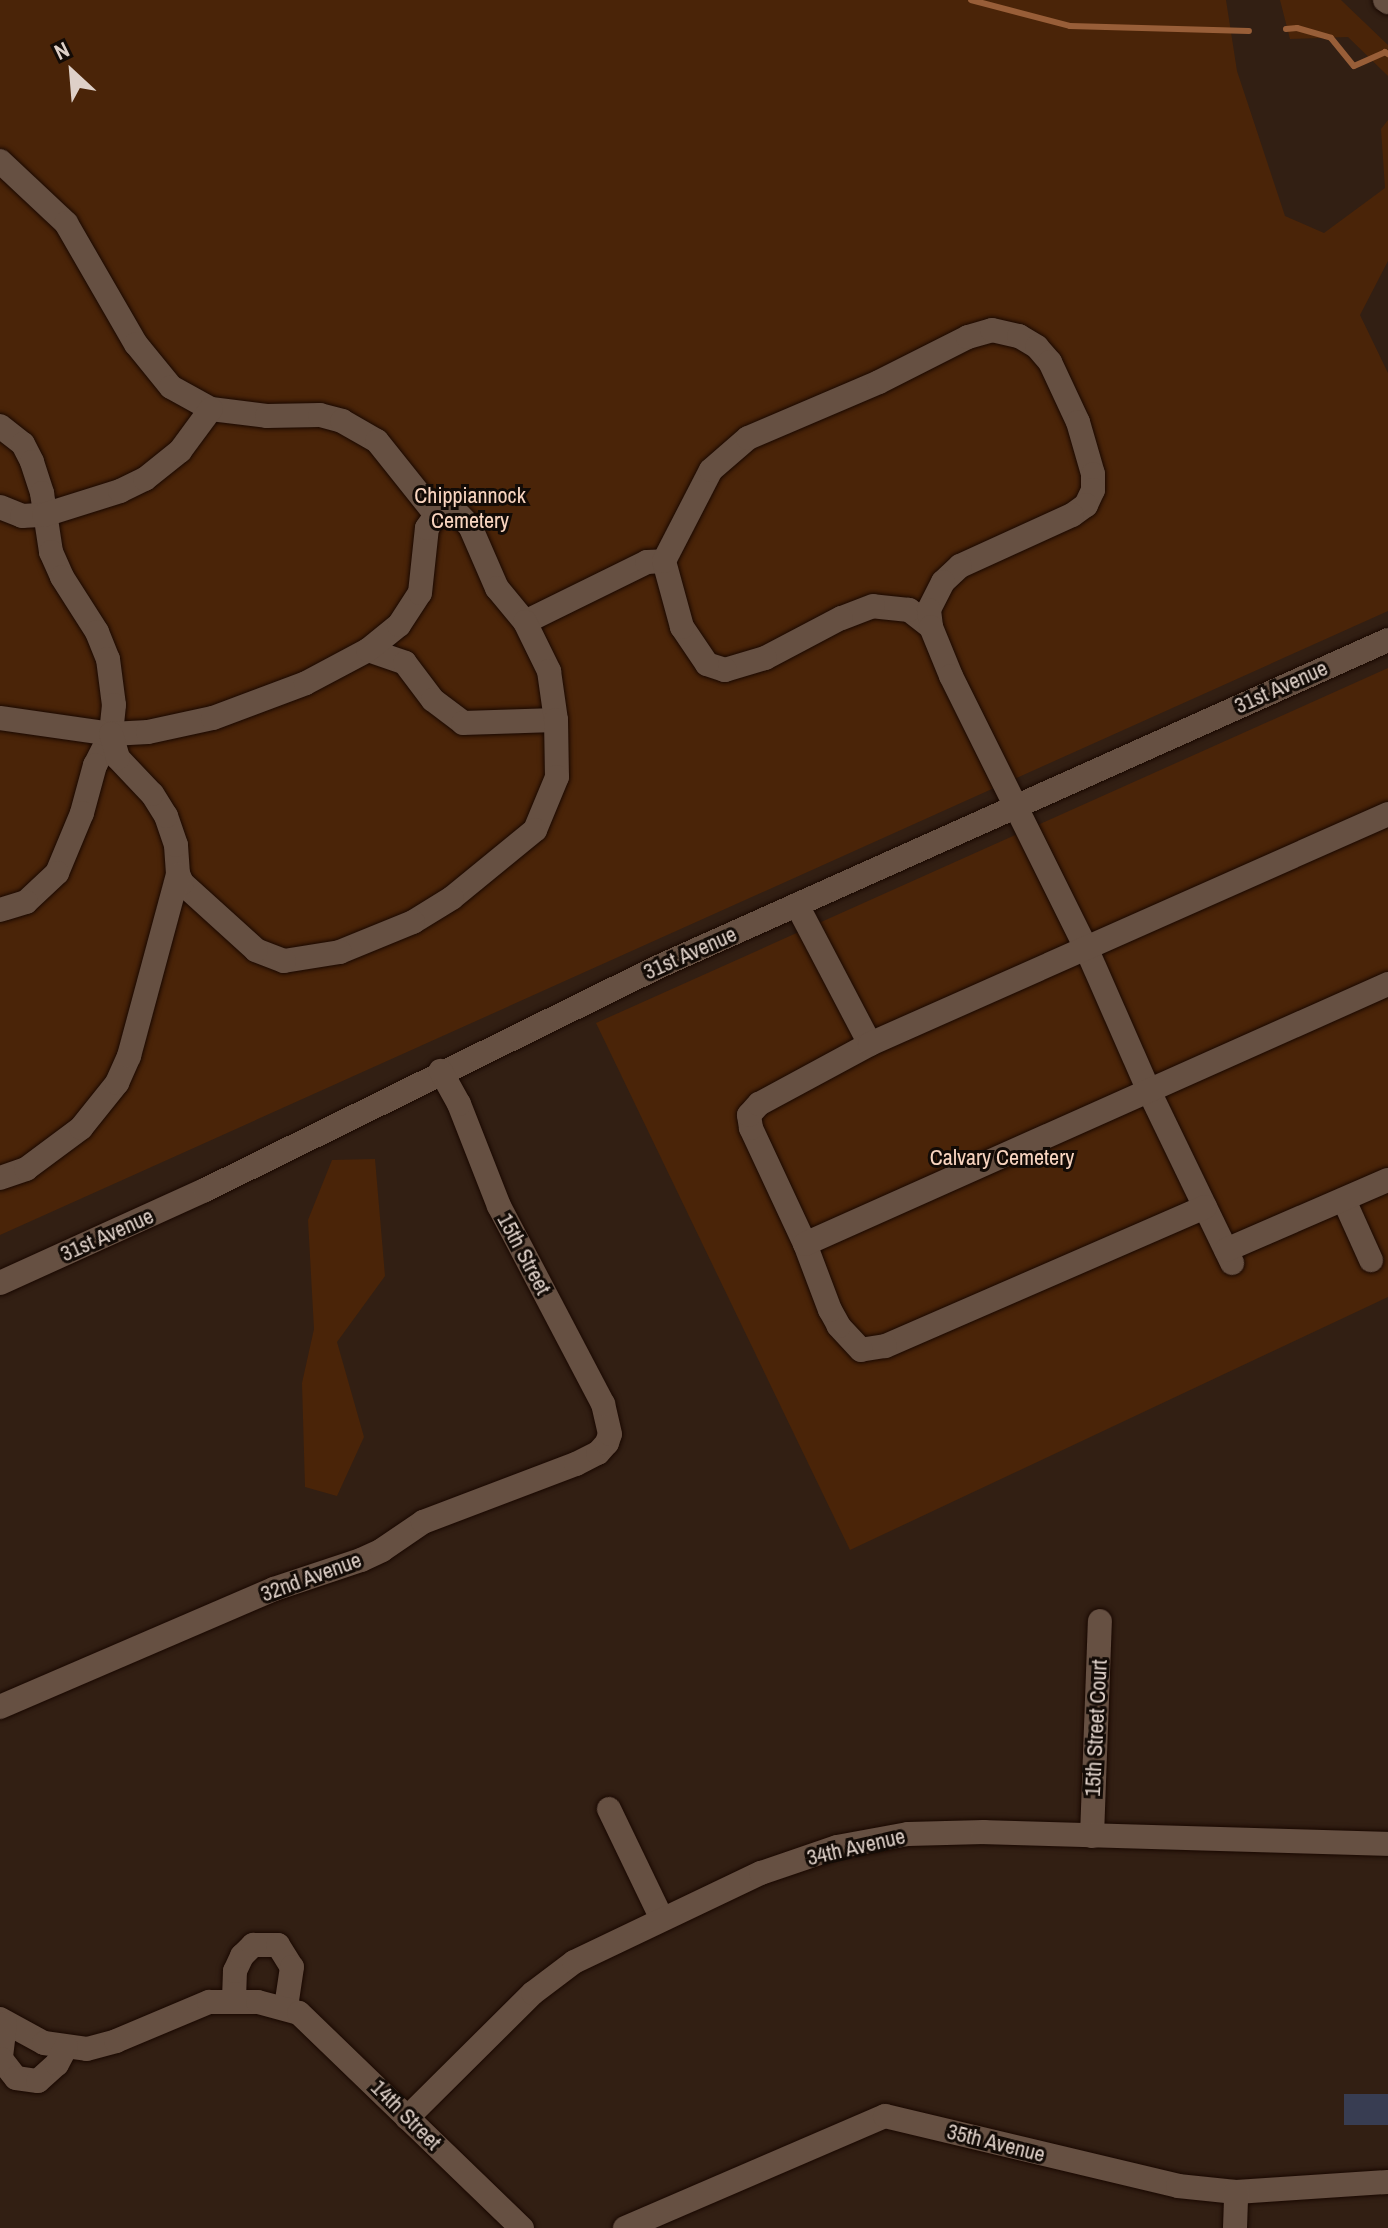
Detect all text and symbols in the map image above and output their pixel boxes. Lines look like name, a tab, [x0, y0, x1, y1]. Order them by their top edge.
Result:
north arrow	[32, 32, 112, 112]
text: N	[49, 34, 74, 67]
park label: Chippiannock Cemetery	[414, 482, 526, 534]
street label: 31st Avenue	[1230, 655, 1332, 719]
street label: 31st Avenue	[639, 921, 741, 985]
park label: Calvary Cemetery	[930, 1145, 1074, 1171]
street label: 31st Avenue	[56, 1203, 158, 1267]
street label: 15th Street	[492, 1209, 556, 1299]
street label: 32nd Avenue	[257, 1546, 365, 1608]
street label: 15th Street Court	[1079, 1659, 1113, 1797]
street label: 34th Avenue	[804, 1823, 908, 1871]
street label: 14th Street	[365, 2074, 447, 2156]
street label: 35th Avenue	[944, 2118, 1048, 2168]

